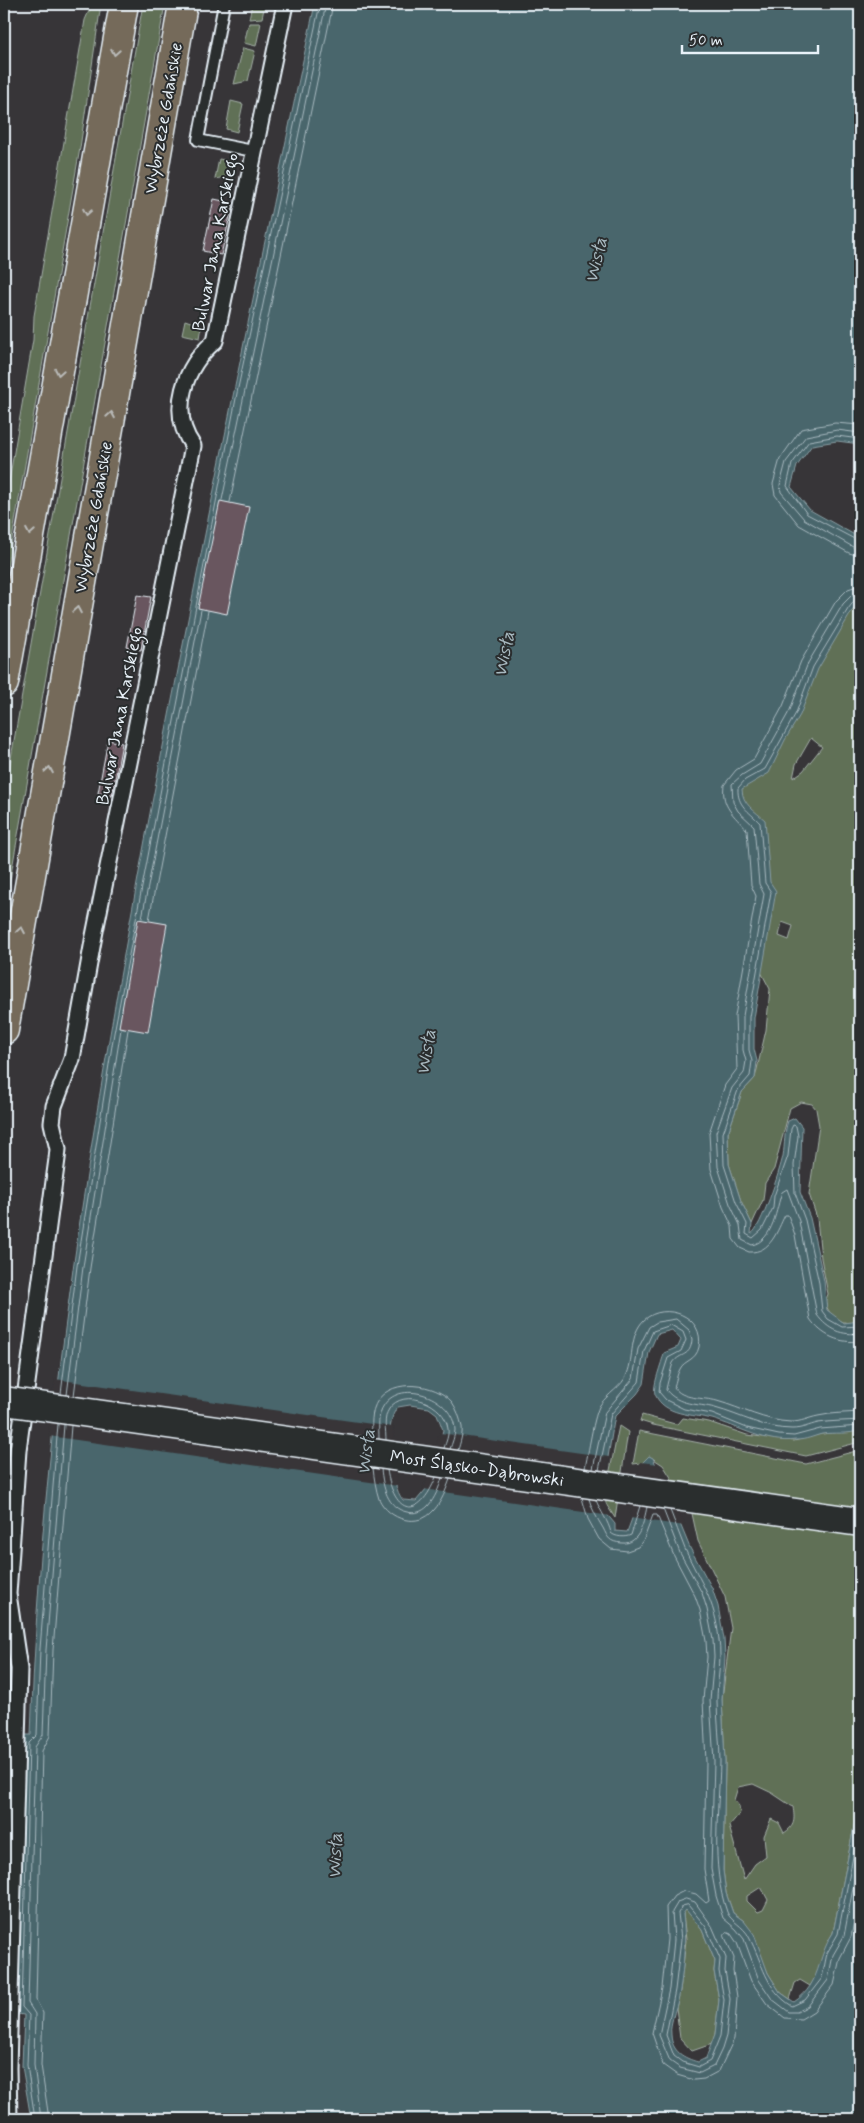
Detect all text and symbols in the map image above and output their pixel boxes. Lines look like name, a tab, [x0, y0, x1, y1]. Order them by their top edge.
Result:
scale bar	[682, 22, 818, 54]
text: 50 m	[689, 31, 723, 51]
street label: Wybrzeże Gdańskie	[139, 41, 189, 196]
one-way arrow	[111, 47, 121, 56]
street label: Bulwar Jana Karskiego	[187, 151, 247, 334]
one-way arrow	[82, 207, 92, 216]
water label: Wisła	[579, 235, 614, 286]
one-way arrow	[54, 367, 64, 376]
one-way arrow	[105, 411, 115, 420]
street label: Wybrzeże Gdańskie	[69, 440, 119, 595]
one-way arrow	[26, 527, 36, 536]
one-way arrow	[71, 606, 81, 614]
street label: Bulwar Jana Karskiego	[91, 625, 151, 808]
water label: Wisła	[488, 629, 521, 679]
one-way arrow	[43, 766, 53, 774]
one-way arrow	[16, 926, 26, 935]
water label: Wisła	[411, 1027, 442, 1077]
water label: Wisła	[351, 1427, 382, 1477]
street label: Most Śląsko-Dąbrowski	[388, 1445, 565, 1493]
water label: Wisła	[322, 1832, 349, 1880]

